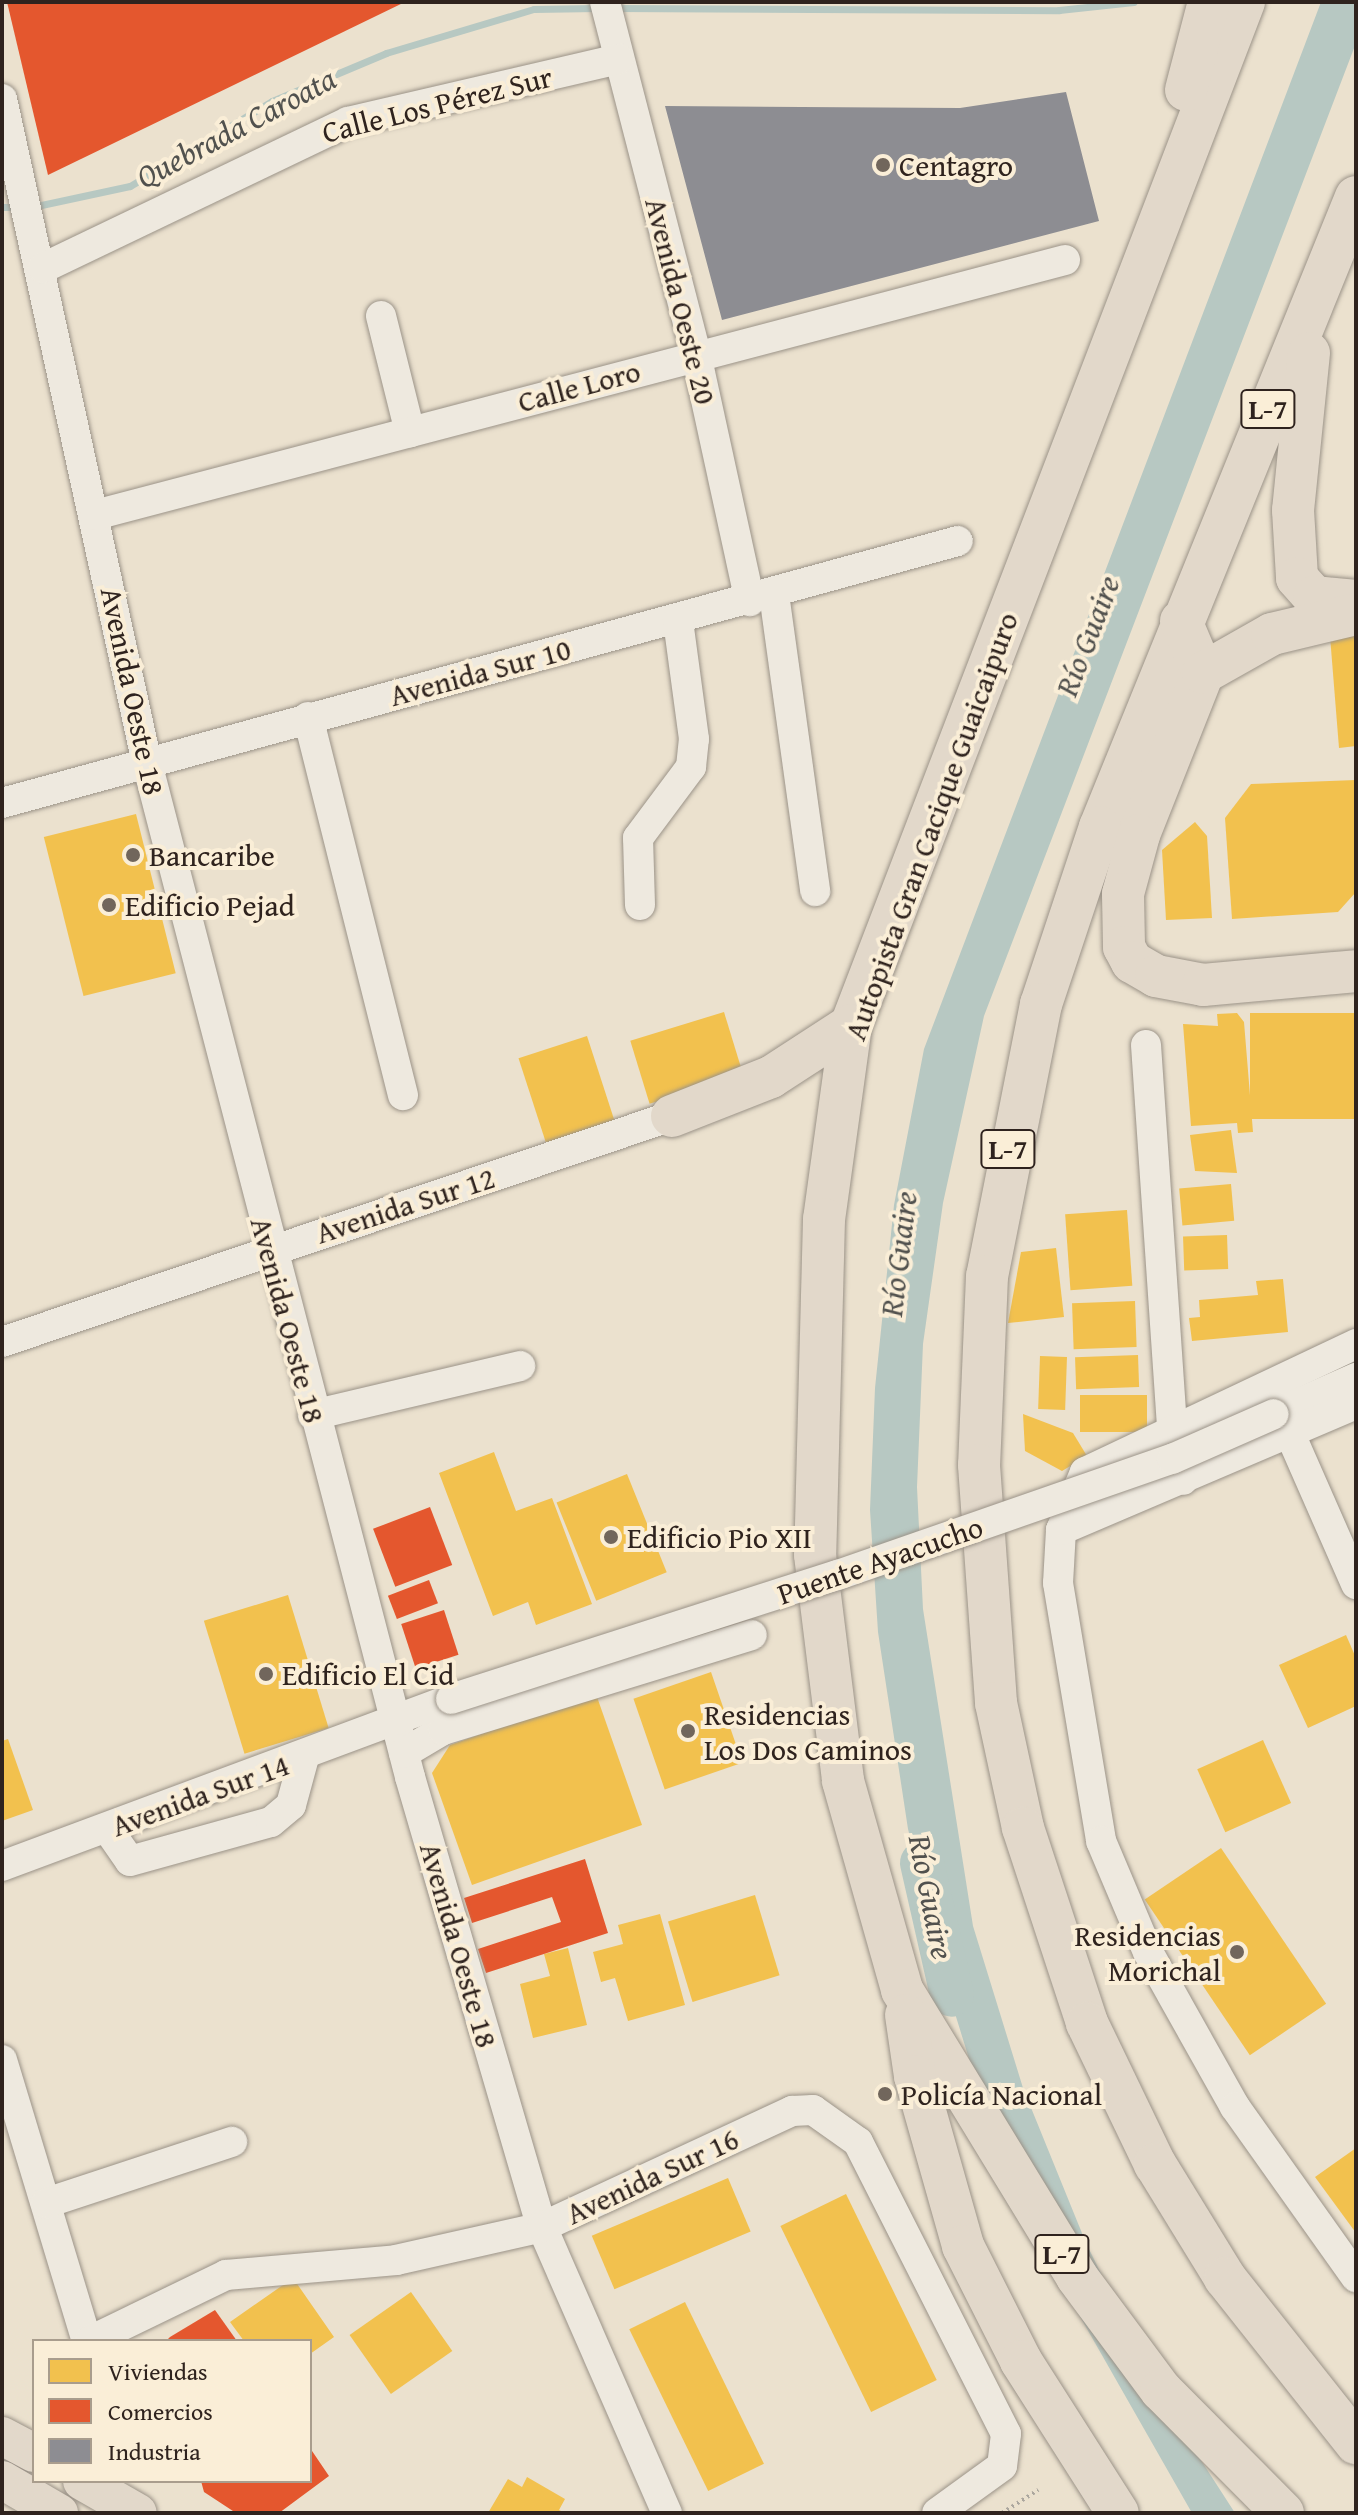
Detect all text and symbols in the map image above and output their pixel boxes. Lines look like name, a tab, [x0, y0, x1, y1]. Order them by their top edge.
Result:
street label: Calle Los Pérez Sur	[318, 58, 556, 150]
water label: Quebrada Caroata	[130, 59, 342, 197]
place label: Centagro	[899, 147, 1013, 183]
marker: Centagro	[874, 156, 892, 174]
street label: Avenida Oeste 20	[638, 194, 724, 408]
street label: Calle Loro	[514, 352, 644, 420]
road number: L-7	[1240, 385, 1296, 433]
water label: Río Guaire	[1048, 570, 1128, 702]
street label: Avenida Oeste 18	[93, 584, 173, 798]
street label: Autopista Gran Cacique Guaicaipuro	[837, 607, 1025, 1045]
street label: Avenida Sur 10	[386, 631, 574, 713]
place label: Bancaribe	[149, 837, 275, 873]
marker: Bancaribe	[124, 846, 142, 864]
place label: Edificio Pejad	[125, 887, 295, 923]
marker: Edificio Pejad	[100, 896, 118, 914]
road number: L-7	[980, 1125, 1036, 1173]
street label: Avenida Sur 12	[311, 1159, 499, 1251]
water label: Río Guaire	[872, 1189, 926, 1319]
street label: Avenida Oeste 18	[243, 1213, 333, 1427]
street label: Puente Ayacucho	[773, 1508, 987, 1612]
place label: Edificio Pio XII	[627, 1519, 812, 1555]
marker: Edificio Pio XII	[602, 1528, 620, 1546]
place label: Edificio El Cid	[282, 1656, 454, 1692]
marker: Edificio El Cid	[257, 1665, 275, 1683]
place label: Residencias Los Dos Caminos	[704, 1696, 912, 1766]
marker: Residencias Los Dos Caminos	[679, 1722, 697, 1740]
street label: Avenida Sur 14	[107, 1746, 293, 1844]
water label: Río Guaire	[900, 1832, 962, 1962]
street label: Avenida Oeste 18	[413, 1838, 505, 2052]
place label: Residencias Morichal	[1075, 1917, 1221, 1988]
marker: Residencias Morichal	[1228, 1943, 1246, 1961]
place label: Policía Nacional	[901, 2076, 1102, 2112]
marker: Policía Nacional	[876, 2085, 894, 2103]
street label: Avenida Sur 16	[560, 2120, 744, 2232]
road number: L-7	[1034, 2230, 1090, 2278]
legend	[32, 2339, 312, 2483]
text: Viviendas	[108, 2354, 208, 2389]
text: Comercios	[108, 2394, 213, 2429]
text: Industria	[108, 2434, 201, 2469]

